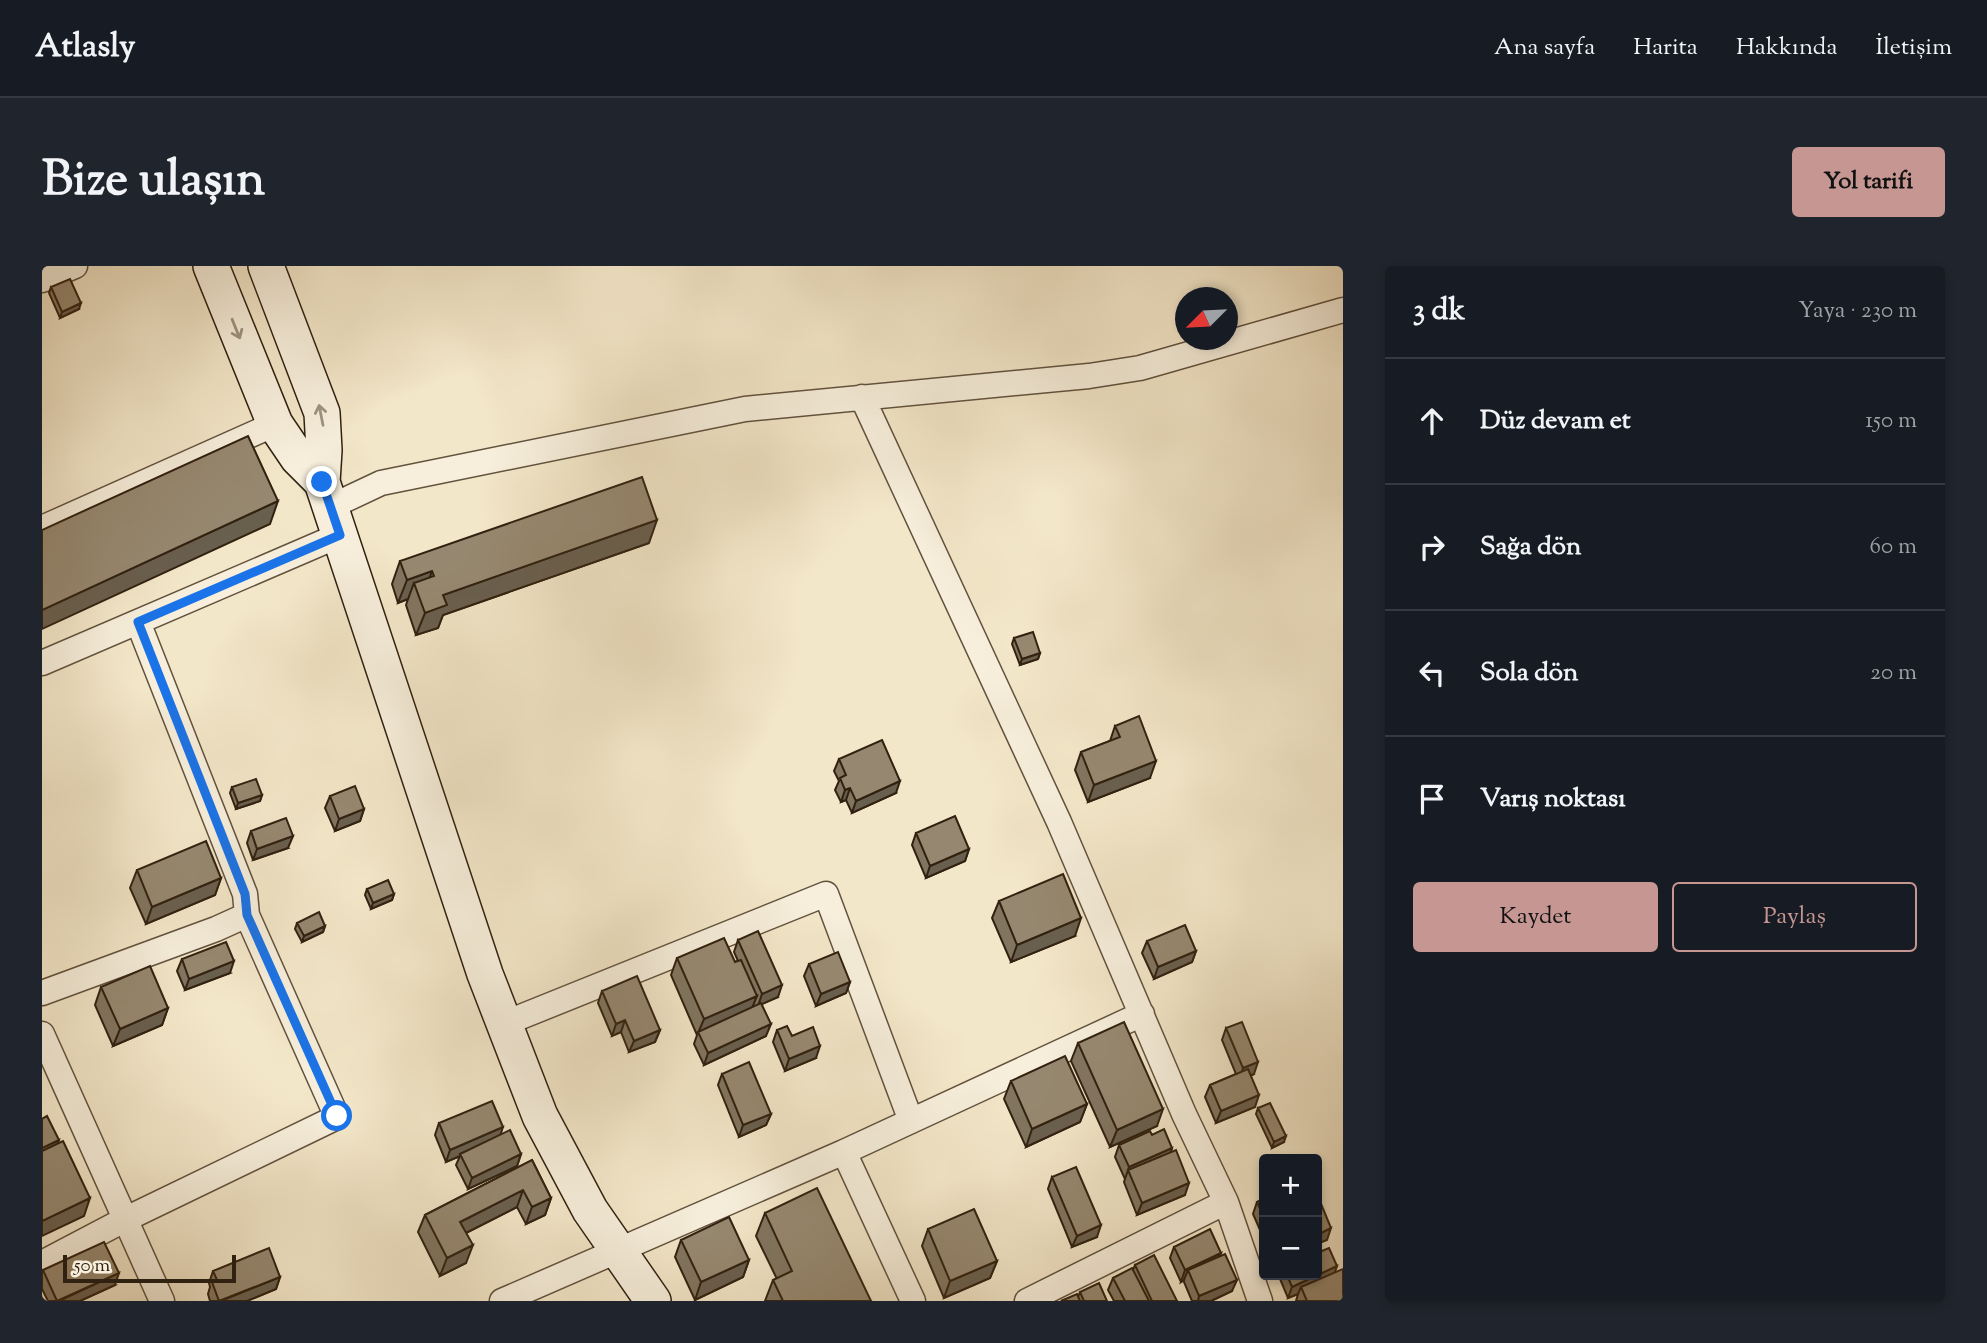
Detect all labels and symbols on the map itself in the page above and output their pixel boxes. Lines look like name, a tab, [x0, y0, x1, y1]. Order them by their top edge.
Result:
north arrow	[1175, 287, 1238, 350]
one-way arrow	[231, 318, 244, 340]
one-way arrow	[313, 404, 327, 427]
route end	[306, 466, 337, 497]
route start	[321, 1100, 352, 1131]
scale bar	[63, 1252, 236, 1284]

